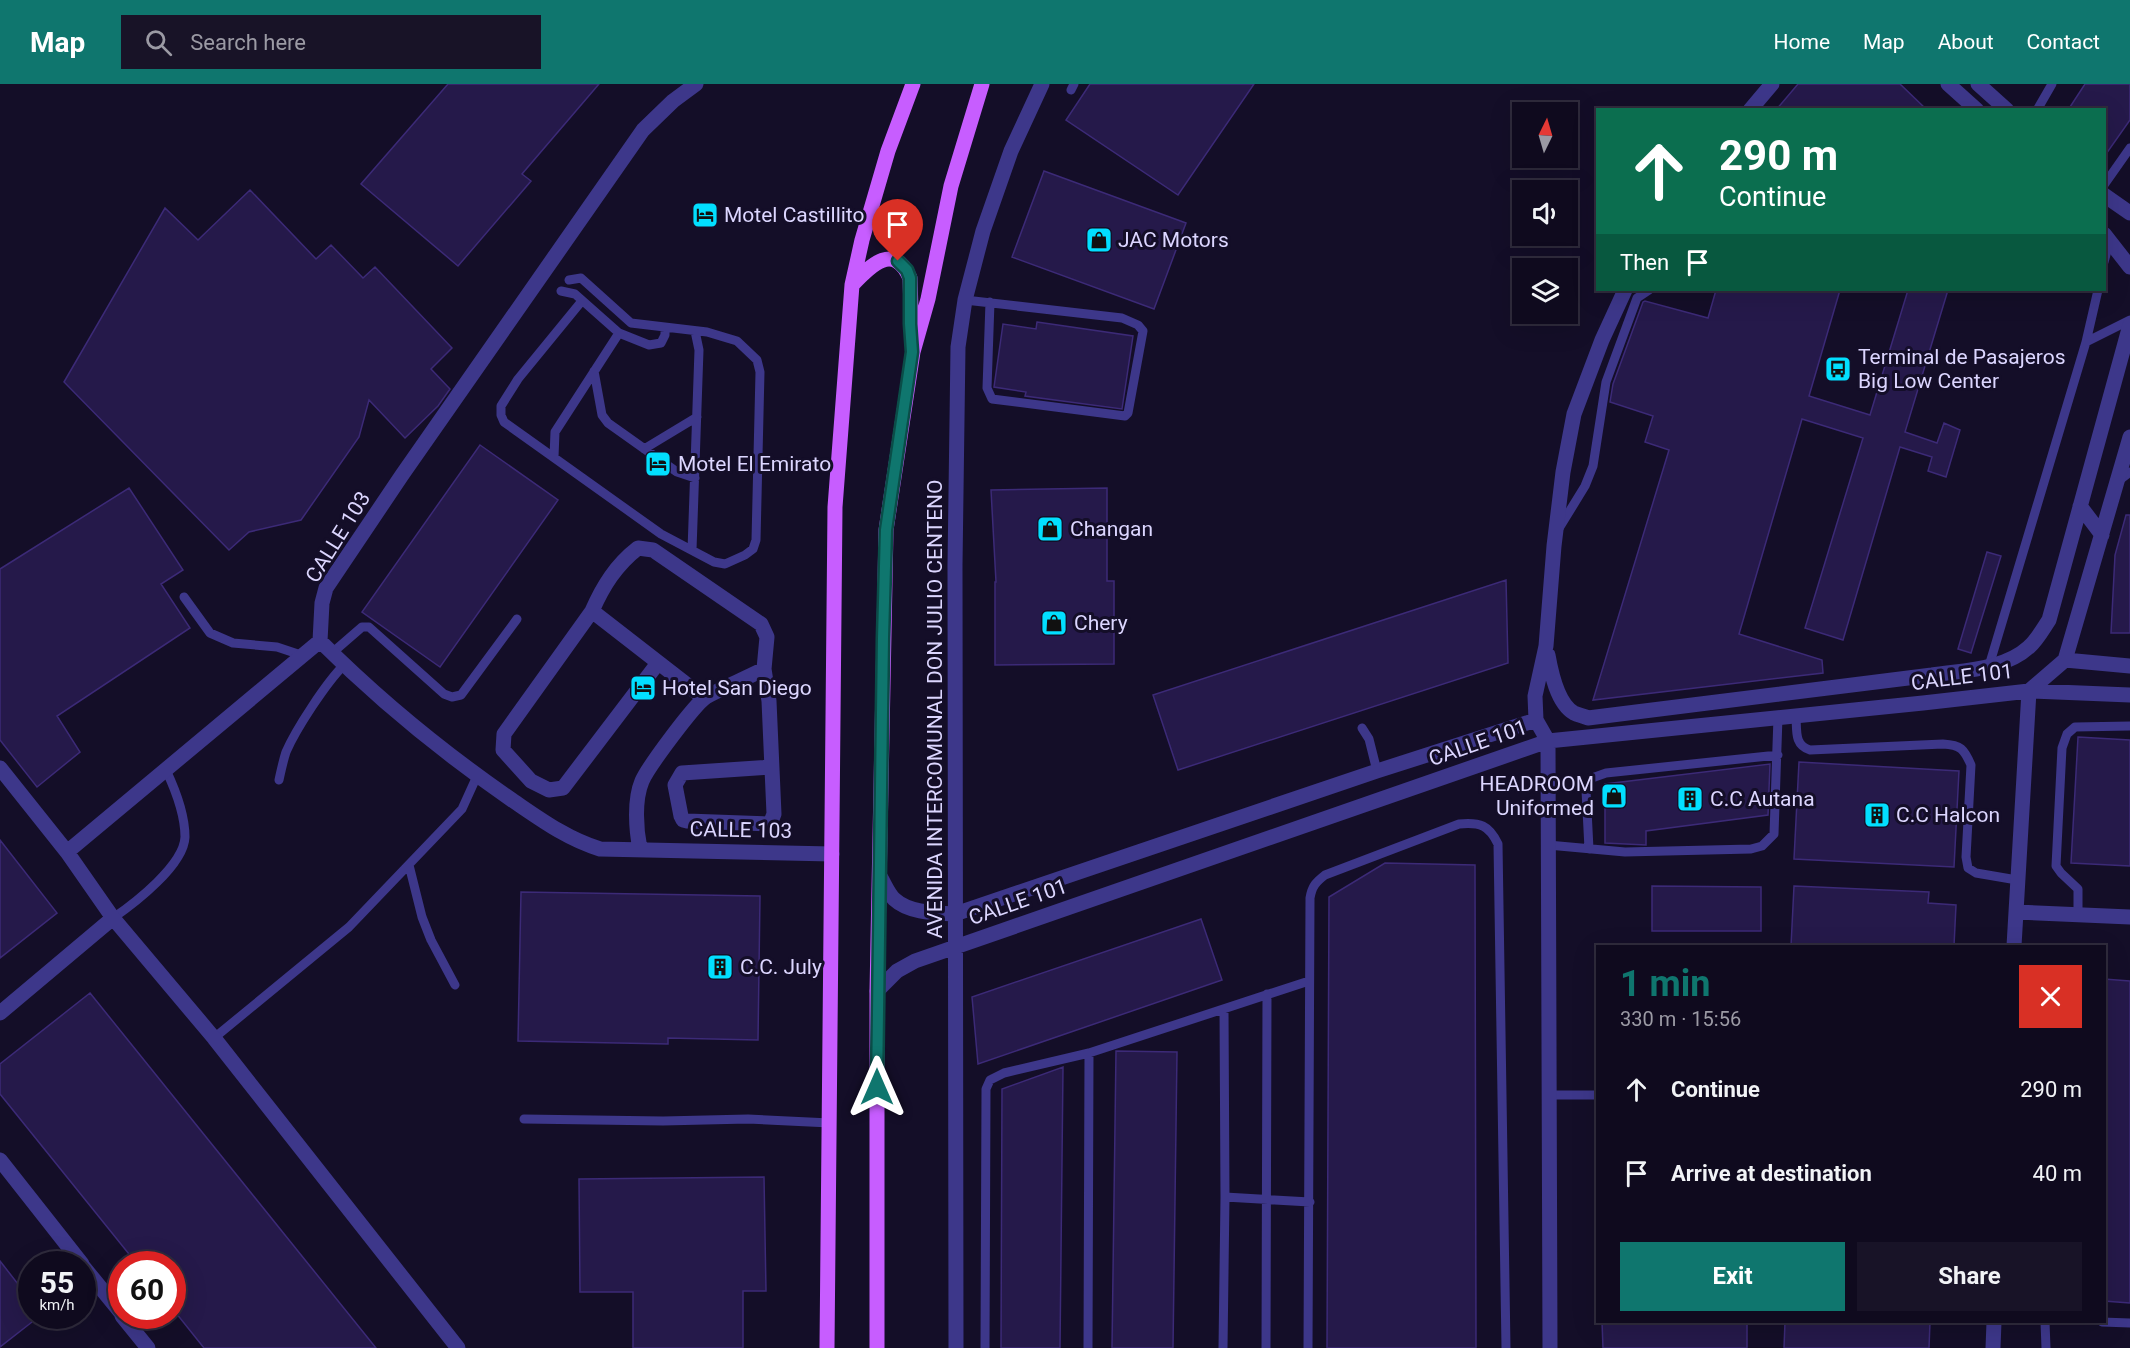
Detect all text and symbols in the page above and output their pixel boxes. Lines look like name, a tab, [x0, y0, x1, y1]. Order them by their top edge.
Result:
search box	[121, 15, 541, 69]
text: Map	[30, 26, 85, 59]
icon: search	[142, 26, 175, 59]
text: Search here	[190, 30, 306, 55]
text: Home	[1774, 30, 1830, 54]
text: Map	[1863, 30, 1905, 54]
text: About	[1938, 30, 1994, 54]
text: Contact	[2027, 30, 2100, 54]
north arrow	[1512, 102, 1578, 168]
map controls	[1512, 102, 1578, 324]
text: 290 m	[1719, 131, 1838, 180]
icon: ahead	[1620, 132, 1698, 210]
button: sound	[1512, 180, 1578, 246]
text: Continue	[1719, 181, 1826, 213]
pin	[872, 199, 923, 261]
hotel icon: Motel Castillito	[690, 200, 720, 230]
place label: Motel Castillito	[724, 203, 865, 227]
icon: arrive	[881, 208, 914, 241]
shop icon: JAC Motors	[1084, 225, 1114, 255]
place label: JAC Motors	[1118, 228, 1229, 252]
icon: arrive	[1681, 246, 1714, 279]
text: Then	[1620, 250, 1669, 275]
button: layers	[1512, 258, 1578, 324]
place label: Terminal de Pasajeros Big Low Center	[1858, 345, 2066, 393]
bus stop icon: Terminal de Pasajeros Big Low Center	[1823, 354, 1853, 384]
hotel icon: Motel El Emirato	[643, 449, 673, 479]
place label: Motel El Emirato	[678, 452, 831, 476]
street label: AVENIDA INTERCOMUNAL DON JULIO CENTENO	[923, 479, 947, 939]
street label: CALLE 103	[301, 487, 375, 587]
shop icon: Changan	[1035, 514, 1065, 544]
place label: Changan	[1070, 517, 1153, 541]
shop icon: Chery	[1039, 608, 1069, 638]
place label: Chery	[1074, 611, 1128, 635]
street label: CALLE 101	[1910, 659, 2014, 695]
hotel icon: Hotel San Diego	[628, 673, 658, 703]
place label: Hotel San Diego	[662, 676, 812, 700]
street label: CALLE 101	[1426, 715, 1530, 771]
place label: HEADROOM Uniformed	[1479, 772, 1594, 820]
shop icon: HEADROOM Uniformed	[1599, 781, 1629, 811]
building icon: C.C Autana	[1675, 784, 1705, 814]
place label: C.C Autana	[1710, 787, 1815, 811]
building icon: C.C Halcon	[1862, 800, 1892, 830]
place label: C.C Halcon	[1896, 803, 2000, 827]
street label: CALLE 103	[690, 817, 792, 843]
street label: CALLE 101	[966, 874, 1070, 930]
building icon: C.C. July	[705, 952, 735, 982]
place label: C.C. July	[740, 955, 822, 979]
text: 1 min	[1620, 963, 1711, 1005]
button: close	[2019, 965, 2082, 1028]
text: 330 m · 15:56	[1620, 1007, 1741, 1031]
position arrow	[845, 1055, 909, 1119]
icon: ahead	[1620, 1073, 1653, 1106]
text: Continue	[1671, 1077, 1760, 1102]
text: 290 m	[2020, 1077, 2082, 1102]
icon: arrive	[1620, 1157, 1653, 1190]
text: Arrive at destination	[1671, 1161, 1872, 1186]
text: 40 m	[2033, 1161, 2082, 1186]
button: Exit	[1620, 1242, 1845, 1311]
button: Share	[1857, 1242, 2082, 1311]
speed limit sign: 60	[108, 1251, 186, 1329]
text: 55	[40, 1265, 74, 1300]
text: km/h	[39, 1296, 75, 1314]

